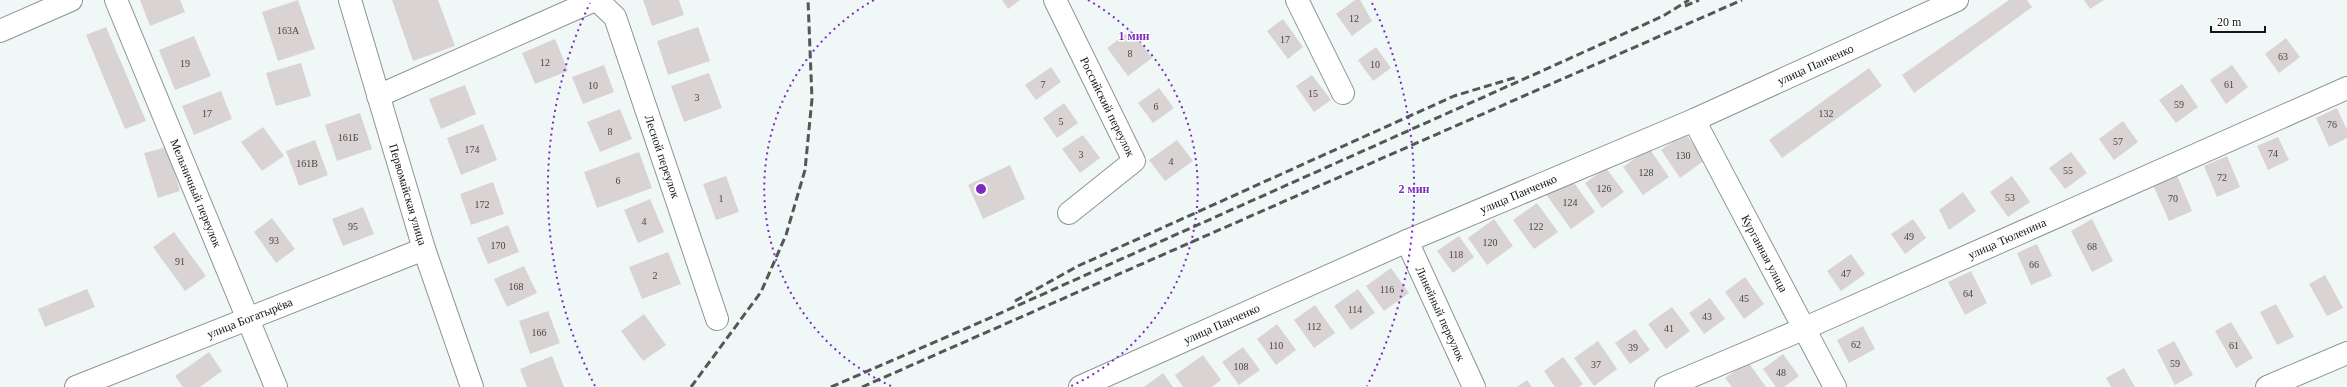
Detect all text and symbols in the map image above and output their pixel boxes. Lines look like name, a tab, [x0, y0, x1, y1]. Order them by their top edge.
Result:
scale bar	[2211, 8, 2265, 34]
house number: 12	[1349, 13, 1359, 24]
text: 20 m	[2217, 15, 2242, 29]
house number: 163А	[277, 25, 300, 36]
text: 1 мин	[1118, 29, 1150, 43]
house number: 17	[1280, 34, 1290, 45]
street label: улица Панченко	[1775, 41, 1856, 88]
house number: 8	[1128, 48, 1133, 59]
house number: 63	[2278, 51, 2288, 62]
street label: Российский переулок	[1077, 55, 1138, 159]
house number: 12	[540, 57, 550, 68]
house number: 19	[180, 58, 190, 69]
house number: 10	[1370, 59, 1380, 70]
house number: 7	[1041, 79, 1046, 90]
house number: 61	[2224, 79, 2234, 90]
house number: 10	[588, 80, 598, 91]
house number: 15	[1308, 88, 1318, 99]
house number: 3	[695, 92, 700, 103]
house number: 59	[2174, 99, 2184, 110]
house number: 6	[1154, 101, 1159, 112]
house number: 17	[202, 108, 212, 119]
house number: 132	[1819, 108, 1834, 119]
street label: Лесной переулок	[642, 113, 683, 200]
house number: 5	[1059, 116, 1064, 127]
house number: 76	[2327, 119, 2337, 130]
house number: 8	[608, 126, 613, 137]
house number: 161Б	[338, 132, 359, 143]
house number: 57	[2113, 136, 2123, 147]
street label: Мельничный переулок	[167, 137, 225, 250]
street label: Первомайская улица	[386, 142, 430, 248]
house number: 174	[465, 144, 480, 155]
house number: 74	[2268, 148, 2278, 159]
house number: 3	[1079, 149, 1084, 160]
house number: 130	[1676, 150, 1691, 161]
house number: 4	[1169, 156, 1174, 167]
house number: 161В	[296, 158, 318, 169]
house number: 55	[2063, 165, 2073, 176]
house number: 128	[1639, 167, 1654, 178]
street label: улица Панченко	[1478, 172, 1559, 216]
house number: 72	[2217, 172, 2227, 183]
house number: 6	[616, 175, 621, 186]
centre of rings	[974, 182, 988, 196]
text: 2 мин	[1398, 182, 1430, 196]
house number: 126	[1597, 183, 1612, 194]
house number: 53	[2005, 192, 2015, 203]
house number: 1	[719, 193, 724, 204]
house number: 70	[2168, 193, 2178, 204]
house number: 124	[1563, 197, 1578, 208]
house number: 172	[475, 199, 490, 210]
street label: Курганная улица	[1738, 212, 1791, 295]
street label: улица Тюленина	[1966, 215, 2049, 262]
house number: 4	[642, 216, 647, 227]
house number: 95	[348, 221, 358, 232]
house number: 122	[1529, 221, 1544, 232]
house number: 49	[1904, 231, 1914, 242]
house number: 93	[269, 235, 279, 246]
house number: 120	[1483, 237, 1498, 248]
house number: 170	[491, 240, 506, 251]
house number: 68	[2087, 241, 2097, 252]
house number: 118	[1449, 249, 1463, 260]
house number: 91	[175, 256, 185, 267]
house number: 66	[2029, 259, 2039, 270]
street label: Линейный переулок	[1413, 264, 1468, 363]
house number: 47	[1841, 268, 1851, 279]
house number: 2	[653, 270, 658, 281]
house number: 168	[509, 281, 524, 292]
house number: 116	[1380, 284, 1394, 295]
house number: 64	[1963, 288, 1973, 299]
house number: 45	[1739, 293, 1749, 304]
street label: улица Богатырёва	[205, 295, 295, 341]
street label: улица Панченко	[1181, 301, 1262, 347]
house number: 114	[1348, 304, 1362, 315]
house number: 43	[1702, 311, 1712, 322]
house number: 112	[1307, 321, 1321, 332]
house number: 41	[1664, 323, 1674, 334]
house number: 166	[532, 327, 547, 338]
house number: 62	[1851, 339, 1861, 350]
house number: 110	[1269, 340, 1283, 351]
house number: 61	[2229, 340, 2239, 351]
house number: 39	[1628, 342, 1638, 353]
house number: 59	[2170, 358, 2180, 369]
house number: 37	[1591, 359, 1601, 370]
house number: 108	[1234, 361, 1249, 372]
house number: 48	[1776, 367, 1786, 378]

